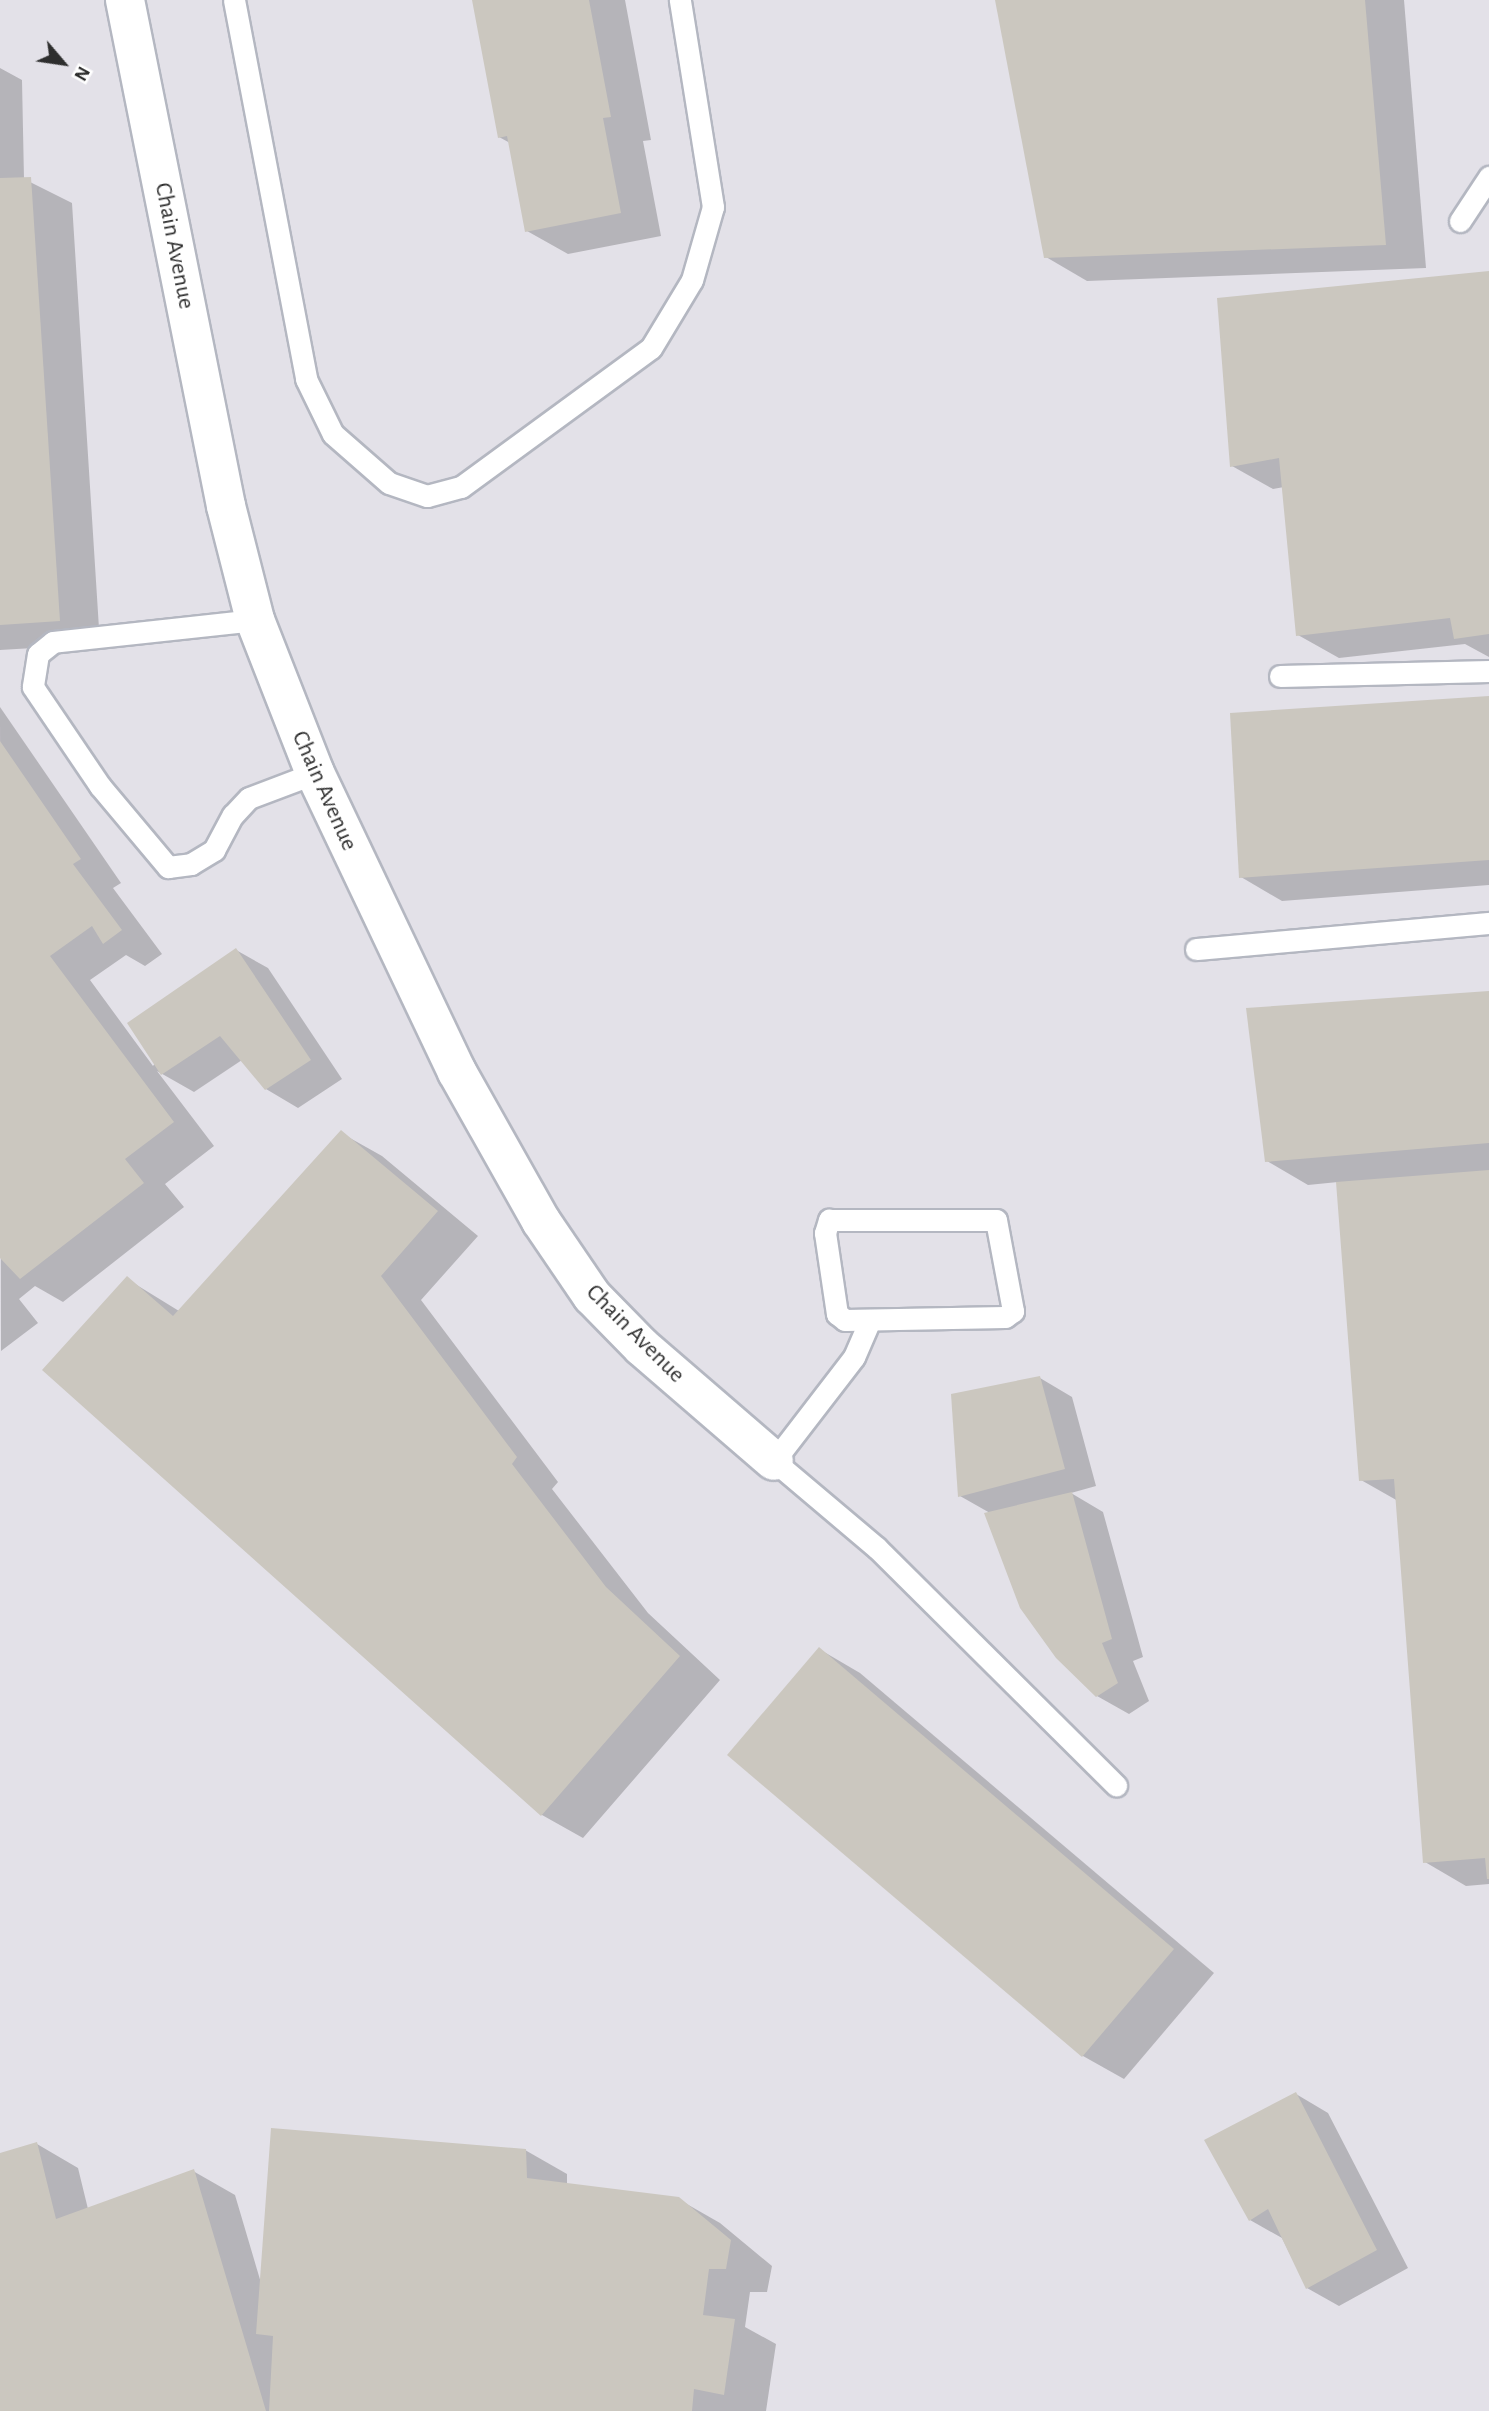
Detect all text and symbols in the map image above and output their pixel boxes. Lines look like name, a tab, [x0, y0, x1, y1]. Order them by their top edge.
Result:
north arrow	[28, 28, 98, 98]
text: N	[70, 63, 93, 84]
street label: Chain Avenue	[148, 180, 200, 312]
street label: Chain Avenue	[285, 727, 363, 855]
street label: Chain Avenue	[580, 1279, 690, 1389]

